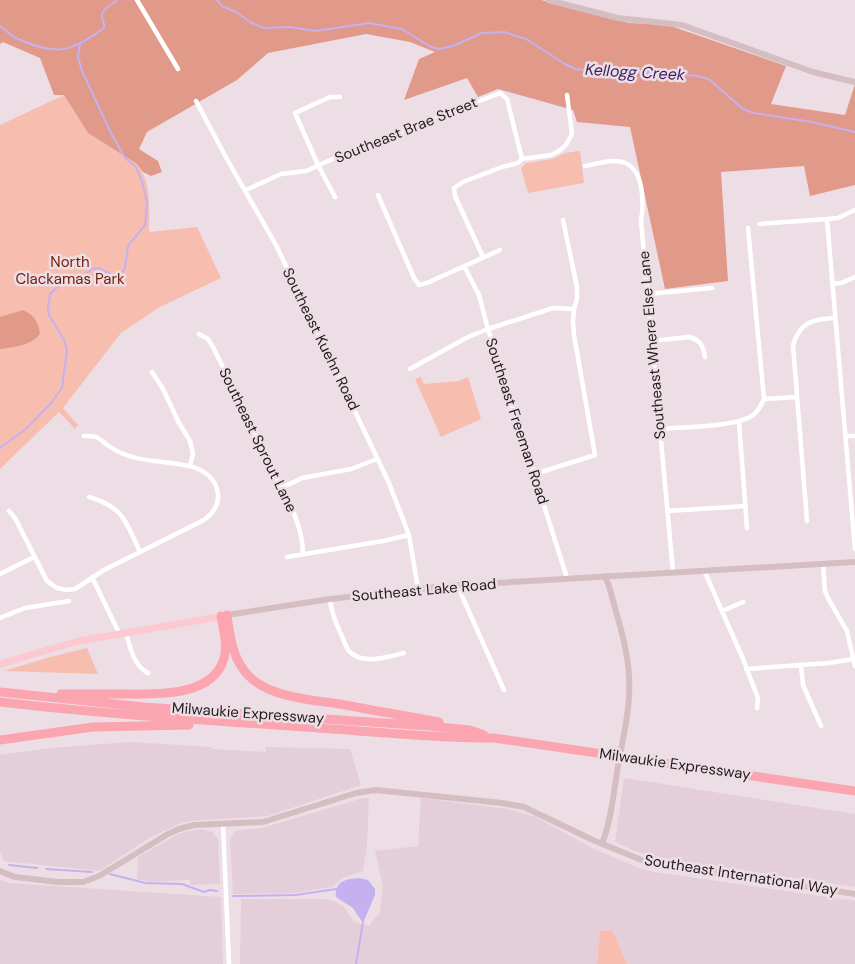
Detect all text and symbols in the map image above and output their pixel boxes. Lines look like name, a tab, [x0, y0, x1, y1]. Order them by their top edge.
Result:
water label: Kellogg Creek	[584, 59, 686, 85]
street label: Southeast Brae Street	[332, 92, 480, 168]
street label: Southeast Where Else Lane	[634, 250, 670, 440]
park label: North Clackamas Park	[15, 252, 125, 289]
street label: Southeast Kuehn Road	[278, 264, 364, 414]
street label: Southeast Freeman Road	[481, 335, 553, 507]
street label: Southeast Sprout Lane	[214, 364, 302, 516]
street label: Southeast Lake Road	[351, 574, 497, 606]
street label: Milwaukie Expressway	[171, 698, 325, 728]
street label: Milwaukie Expressway	[598, 743, 753, 785]
street label: Southeast International Way	[643, 850, 840, 900]

